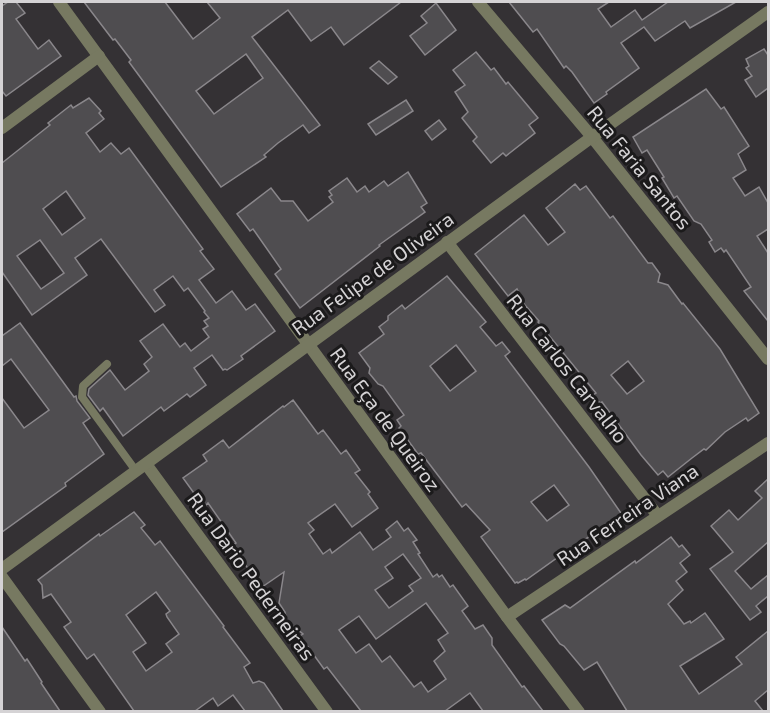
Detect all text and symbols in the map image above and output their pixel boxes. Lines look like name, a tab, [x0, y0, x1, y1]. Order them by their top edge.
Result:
street label: Rua Faria Santos	[583, 100, 697, 234]
street label: Rua Felipe de Oliveira	[286, 206, 458, 340]
street label: Rua Carlos Carvalho	[502, 289, 634, 447]
street label: Rua Eça de Queiroz	[325, 342, 446, 496]
street label: Rua Ferreira Viana	[552, 458, 702, 570]
street label: Rua Dario Pederneiras	[183, 487, 321, 665]

